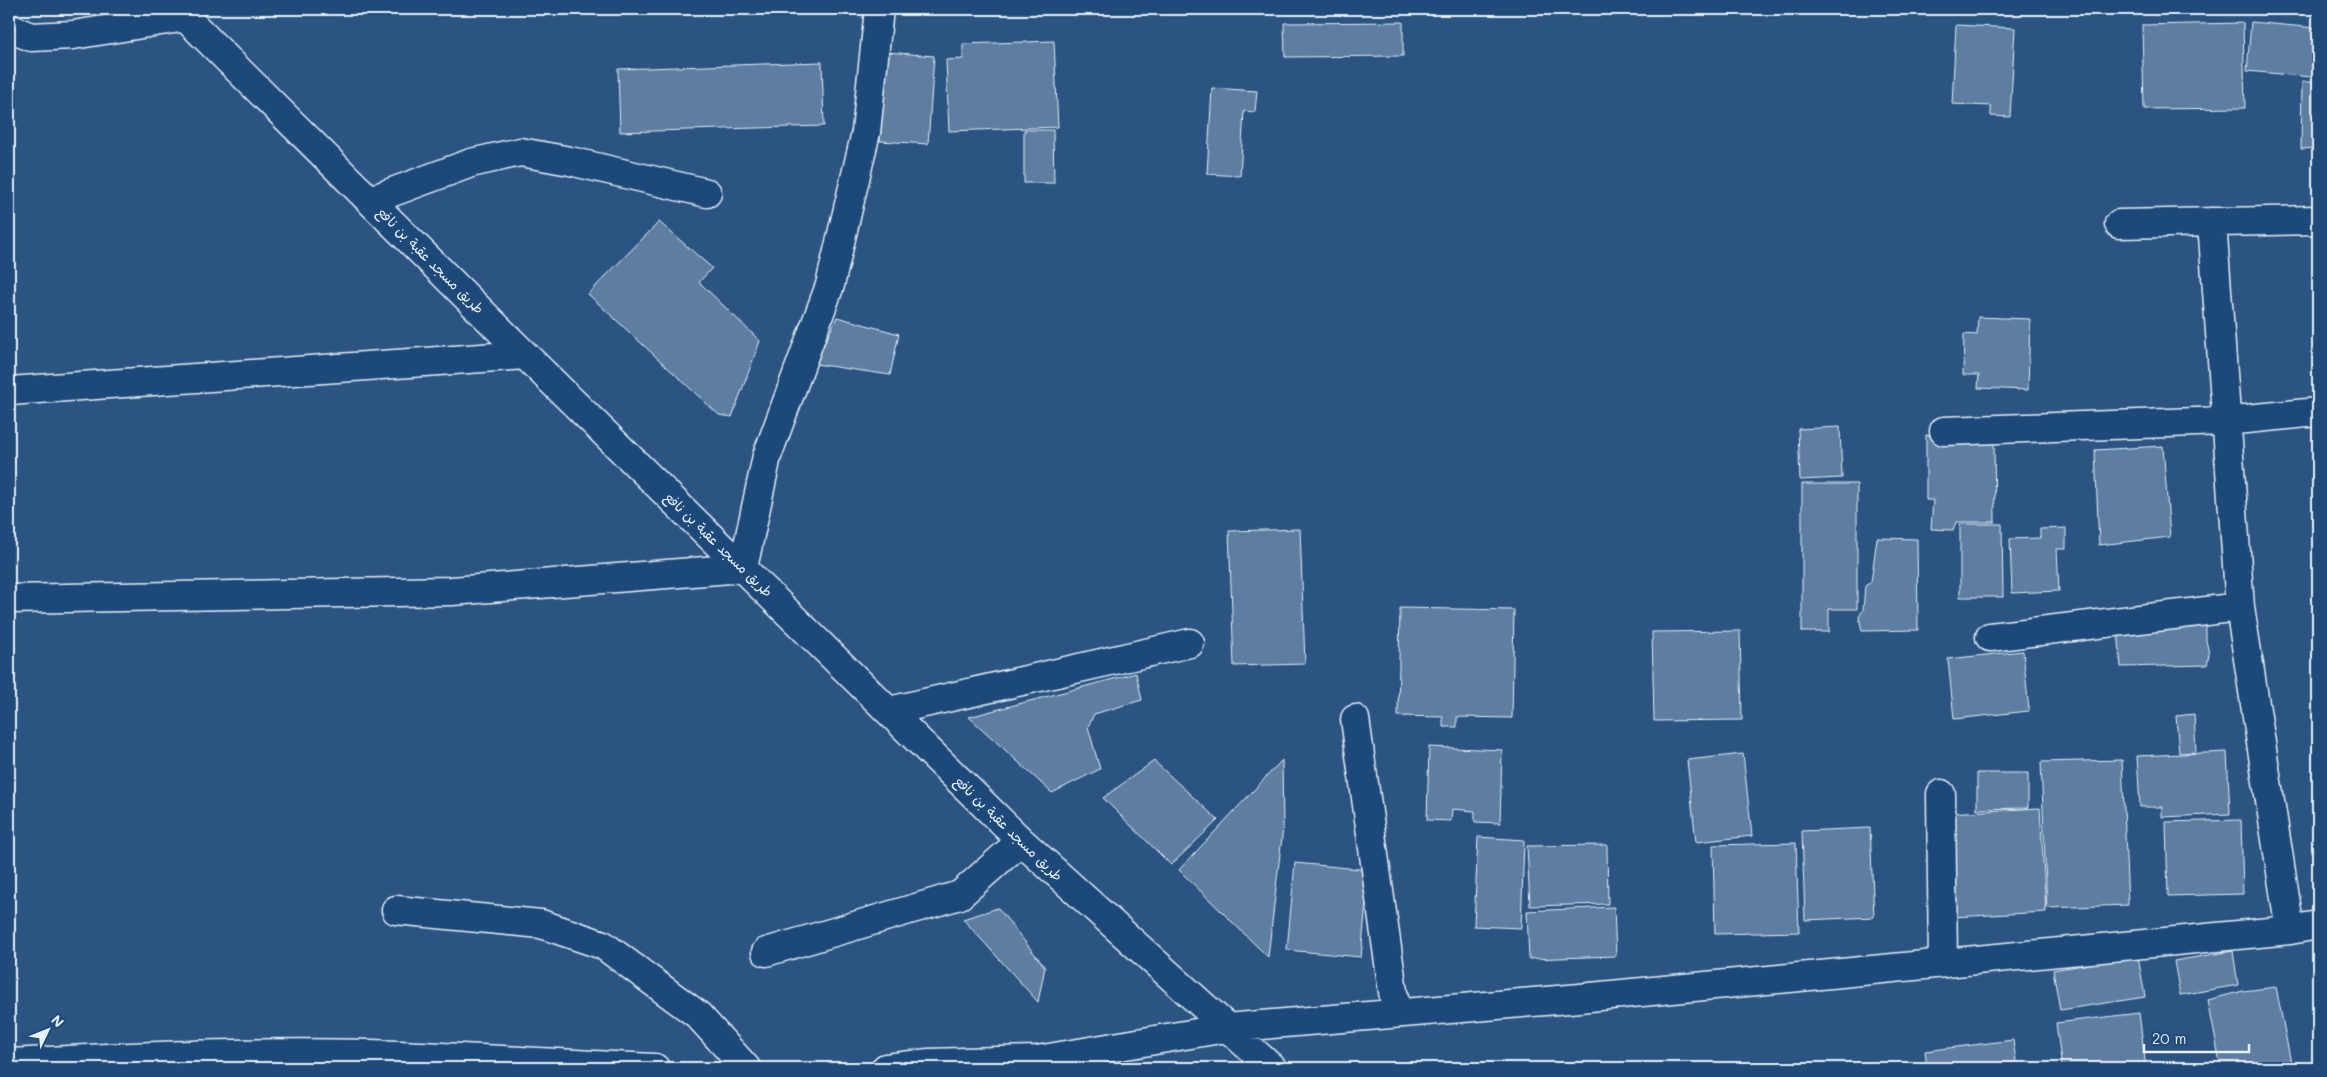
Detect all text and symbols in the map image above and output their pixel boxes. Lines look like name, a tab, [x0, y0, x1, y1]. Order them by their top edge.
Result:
street label: طريق مسجد عقبة بن نافع	[372, 202, 489, 319]
street label: طريق مسجد عقبة بن نافع	[659, 487, 777, 602]
street label: طريق مسجد عقبة بن نافع	[949, 771, 1067, 886]
north arrow	[22, 1004, 72, 1054]
text: N	[47, 1010, 68, 1031]
scale bar	[2144, 1022, 2250, 1054]
text: 20 m	[2152, 1028, 2186, 1048]

